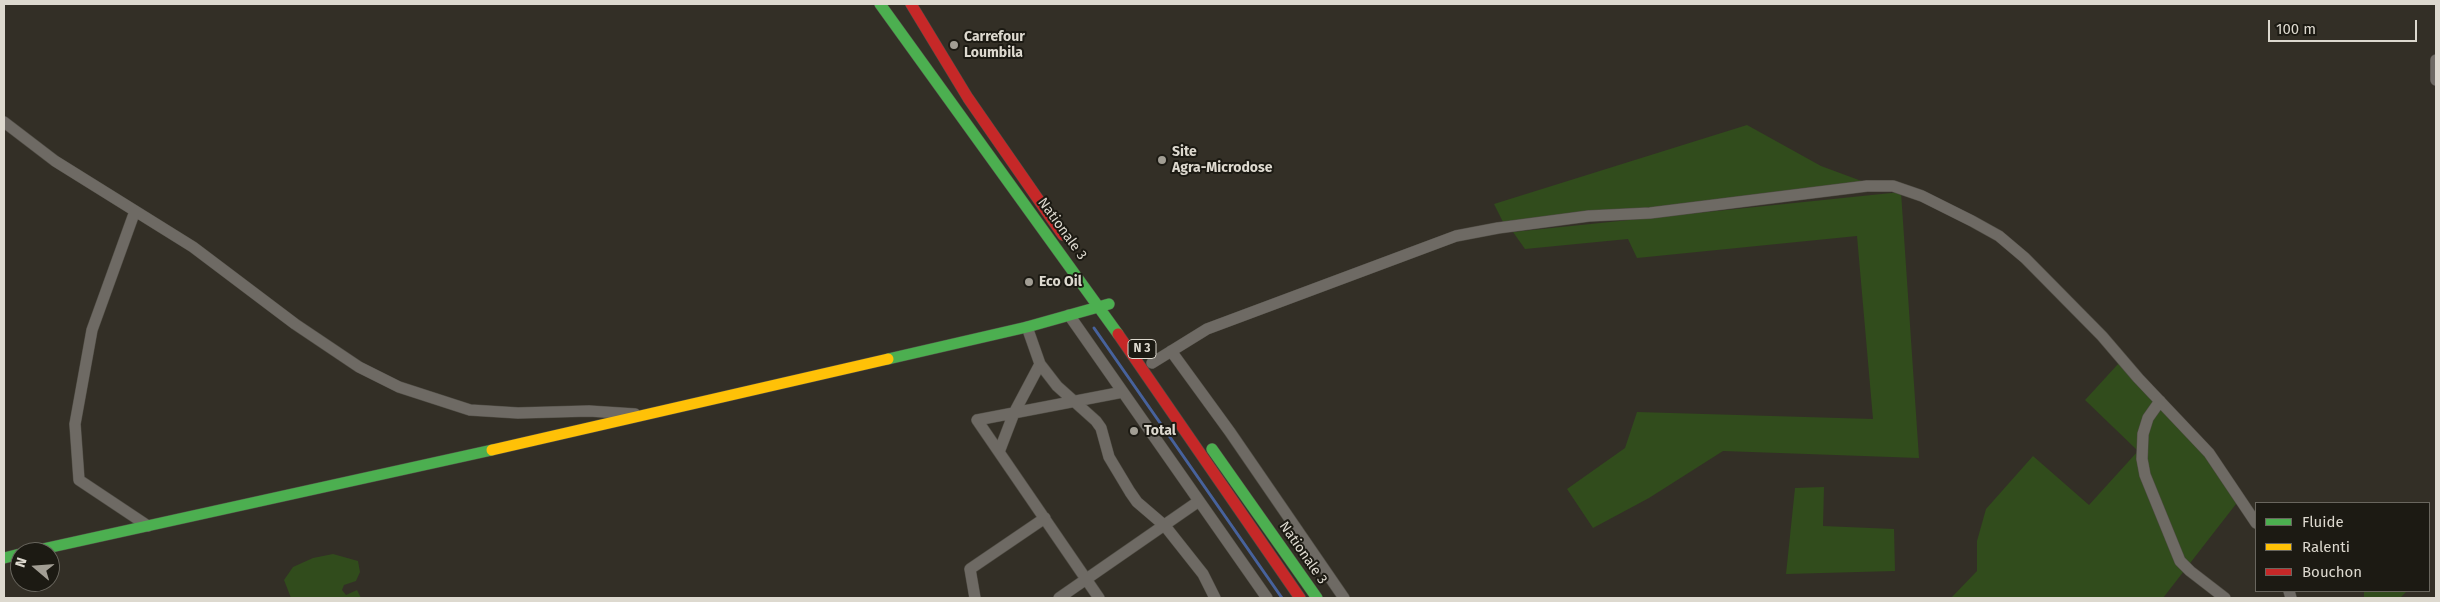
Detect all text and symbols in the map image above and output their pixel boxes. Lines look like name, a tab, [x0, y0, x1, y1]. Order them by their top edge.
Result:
scale bar	[2270, 10, 2419, 42]
text: 100 m	[2276, 20, 2316, 38]
place label: Carrefour Loumbila	[964, 29, 1025, 62]
marker: Carrefour Loumbila	[948, 39, 960, 51]
place label: Site Agra-Microdose	[1172, 144, 1272, 176]
marker: Site Agra-Microdose	[1156, 154, 1168, 166]
street label: Nationale 3	[1034, 195, 1090, 263]
place label: Eco Oil	[1039, 274, 1082, 290]
marker: Eco Oil	[1023, 276, 1035, 288]
road number: N 3	[1128, 339, 1156, 358]
place label: Total	[1144, 423, 1176, 439]
marker: Total	[1128, 425, 1140, 437]
legend	[2255, 502, 2430, 592]
text: Fluide	[2302, 513, 2344, 531]
street label: Nationale 3	[1275, 519, 1331, 587]
text: Ralenti	[2302, 538, 2350, 556]
north arrow	[10, 542, 60, 592]
text: N	[12, 555, 31, 570]
text: Bouchon	[2302, 563, 2362, 581]

